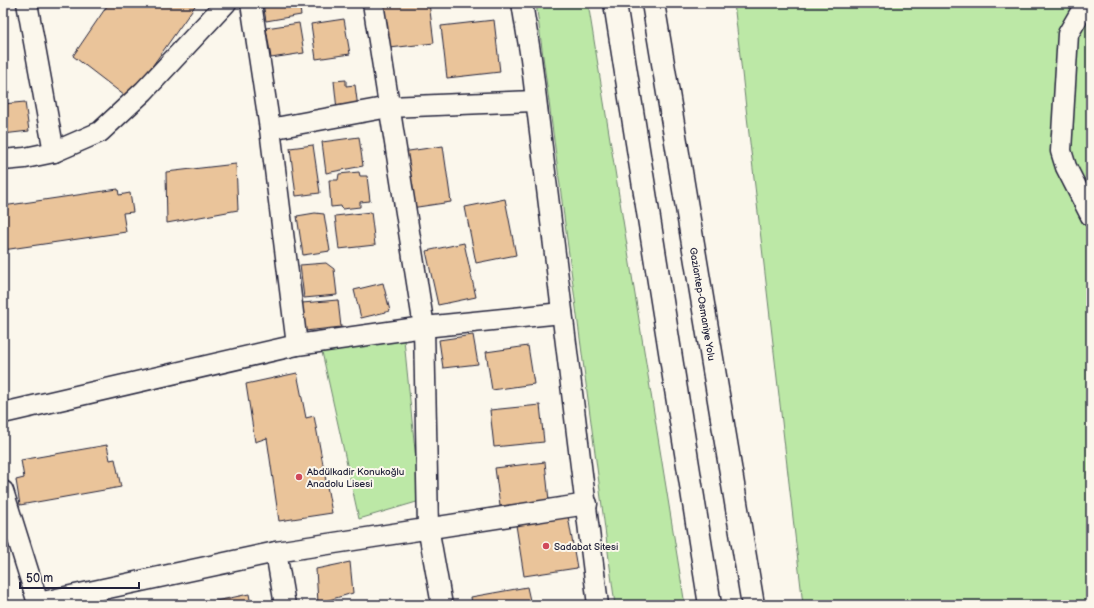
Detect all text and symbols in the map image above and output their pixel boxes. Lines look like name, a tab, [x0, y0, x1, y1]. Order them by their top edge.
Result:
street label: Gaziantep-Osmaniye Yolu	[687, 246, 717, 362]
place label: Abdülkadir Konukoğlu Anadolu Lisesi	[307, 466, 404, 490]
marker: Abdülkadir Konukoğlu Anadolu Lisesi	[294, 472, 304, 482]
marker: Sadabat Sitesi	[541, 541, 551, 551]
place label: Sadabat Sitesi	[554, 541, 618, 553]
scale bar	[20, 564, 139, 590]
text: 50 m	[26, 571, 53, 586]

